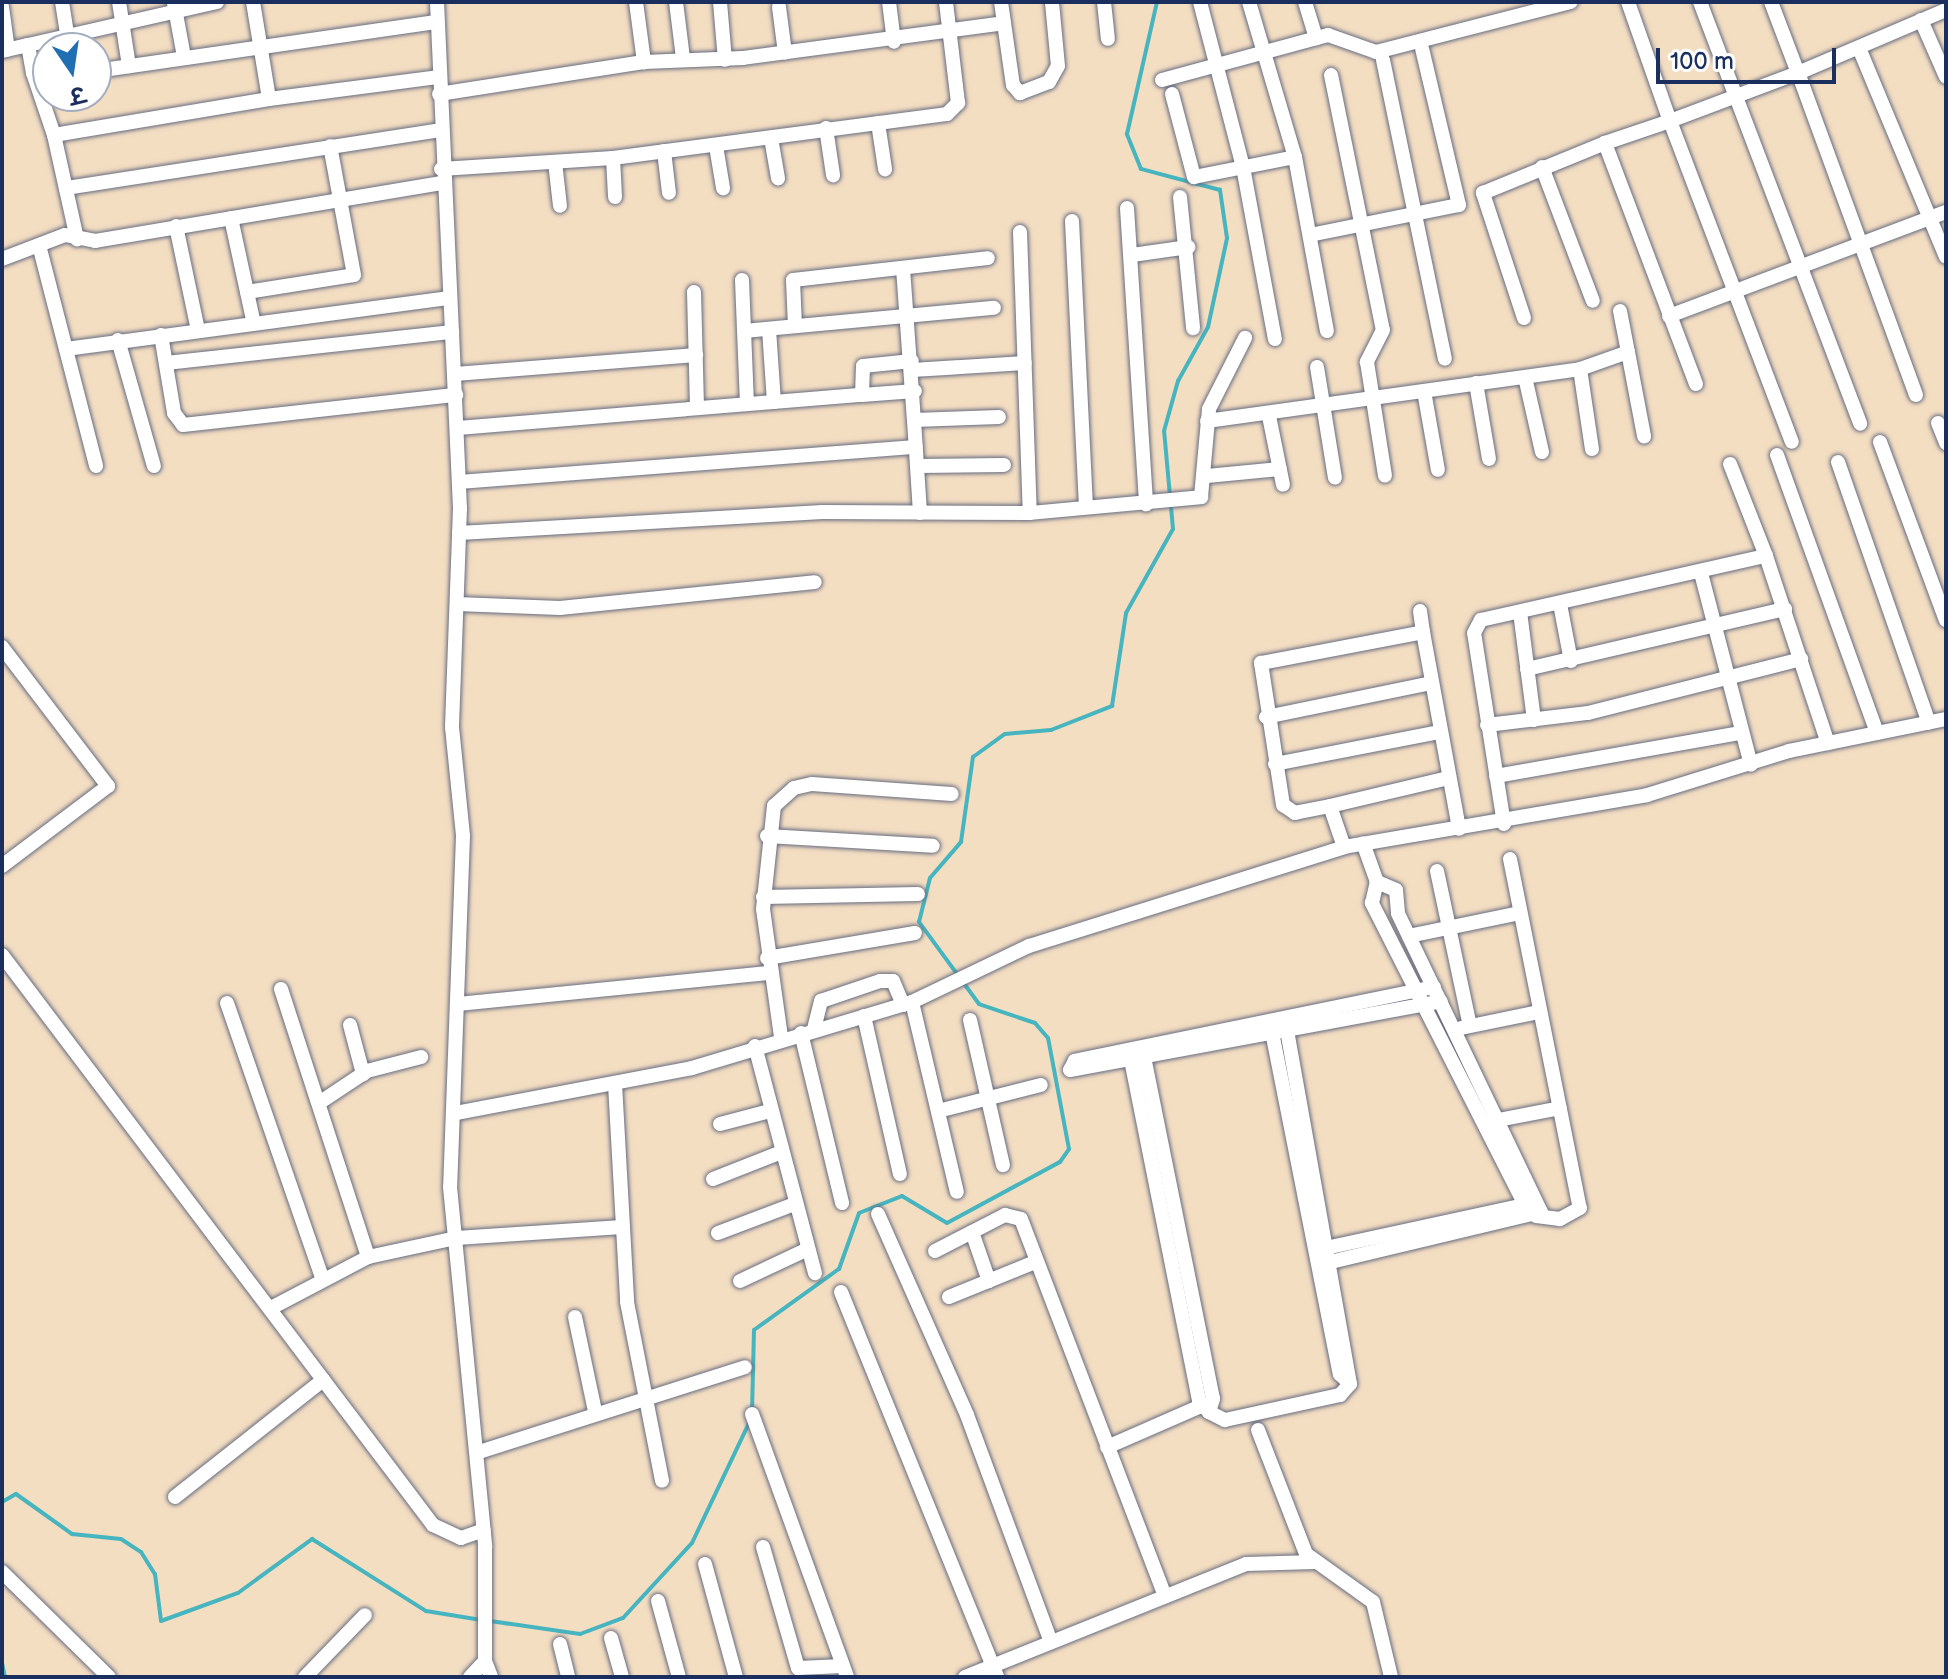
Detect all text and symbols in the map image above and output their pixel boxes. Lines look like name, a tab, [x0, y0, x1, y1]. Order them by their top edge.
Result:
north arrow	[32, 32, 112, 112]
scale bar	[1660, 32, 1840, 82]
text: 100 m	[1670, 47, 1734, 76]
text: उ	[67, 79, 87, 109]

